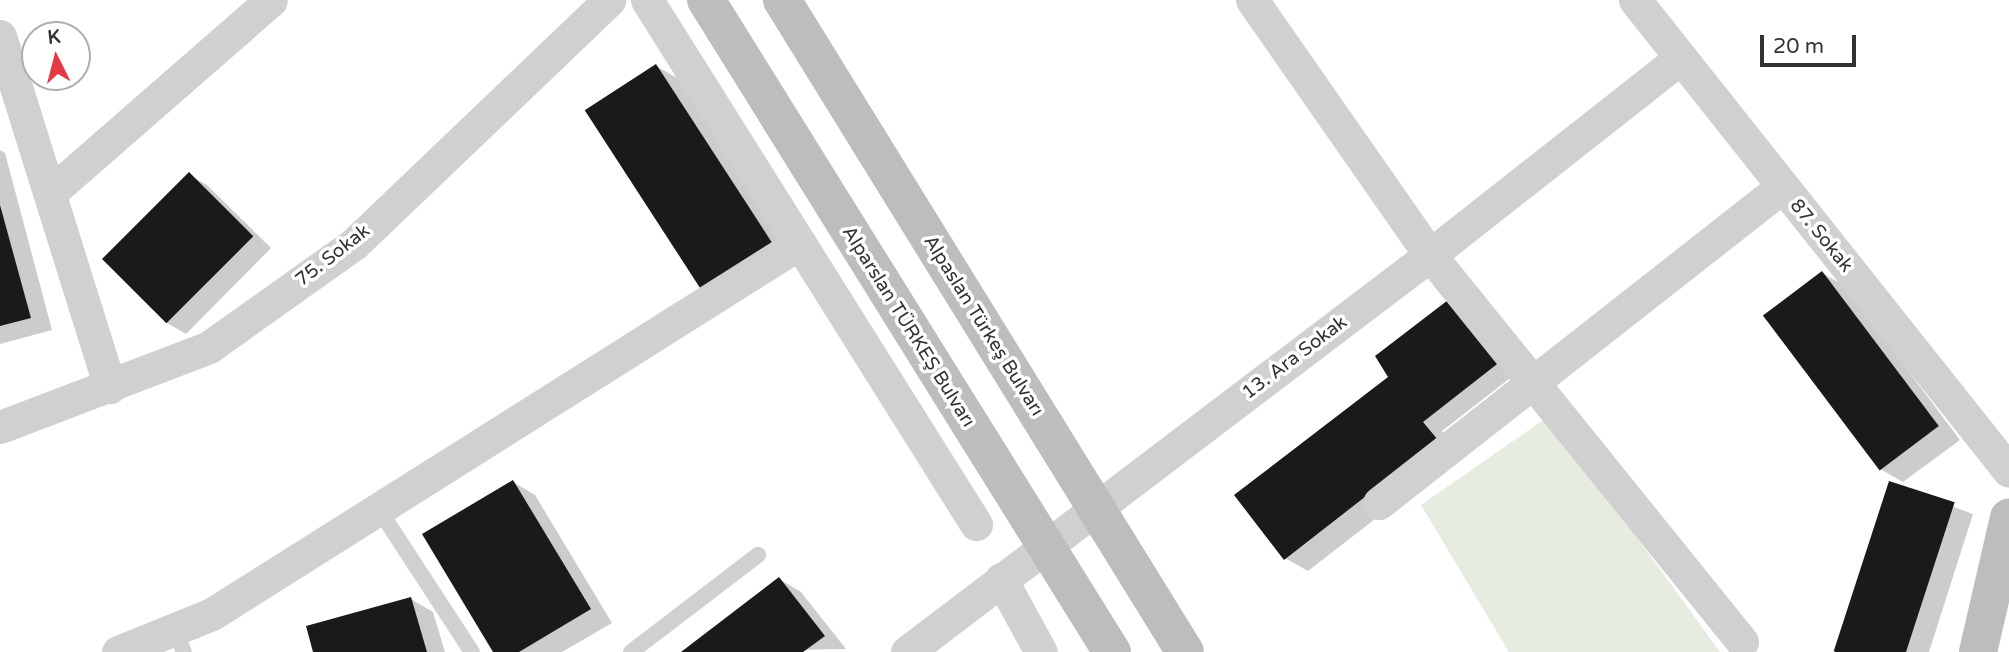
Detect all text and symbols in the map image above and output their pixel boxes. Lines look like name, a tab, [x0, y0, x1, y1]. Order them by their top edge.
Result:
north arrow	[21, 21, 91, 91]
scale bar	[1764, 21, 1860, 65]
text: K	[47, 25, 61, 49]
text: 20 m	[1773, 34, 1824, 59]
street label: 87. Sokak	[1785, 195, 1857, 277]
street label: 75. Sokak	[291, 220, 375, 292]
street label: Alparslan TÜRKEŞ Bulvarı	[837, 222, 979, 432]
street label: Alpaslan Türkeş Bulvarı	[918, 231, 1048, 421]
street label: 13. Ara Sokak	[1238, 311, 1352, 405]

